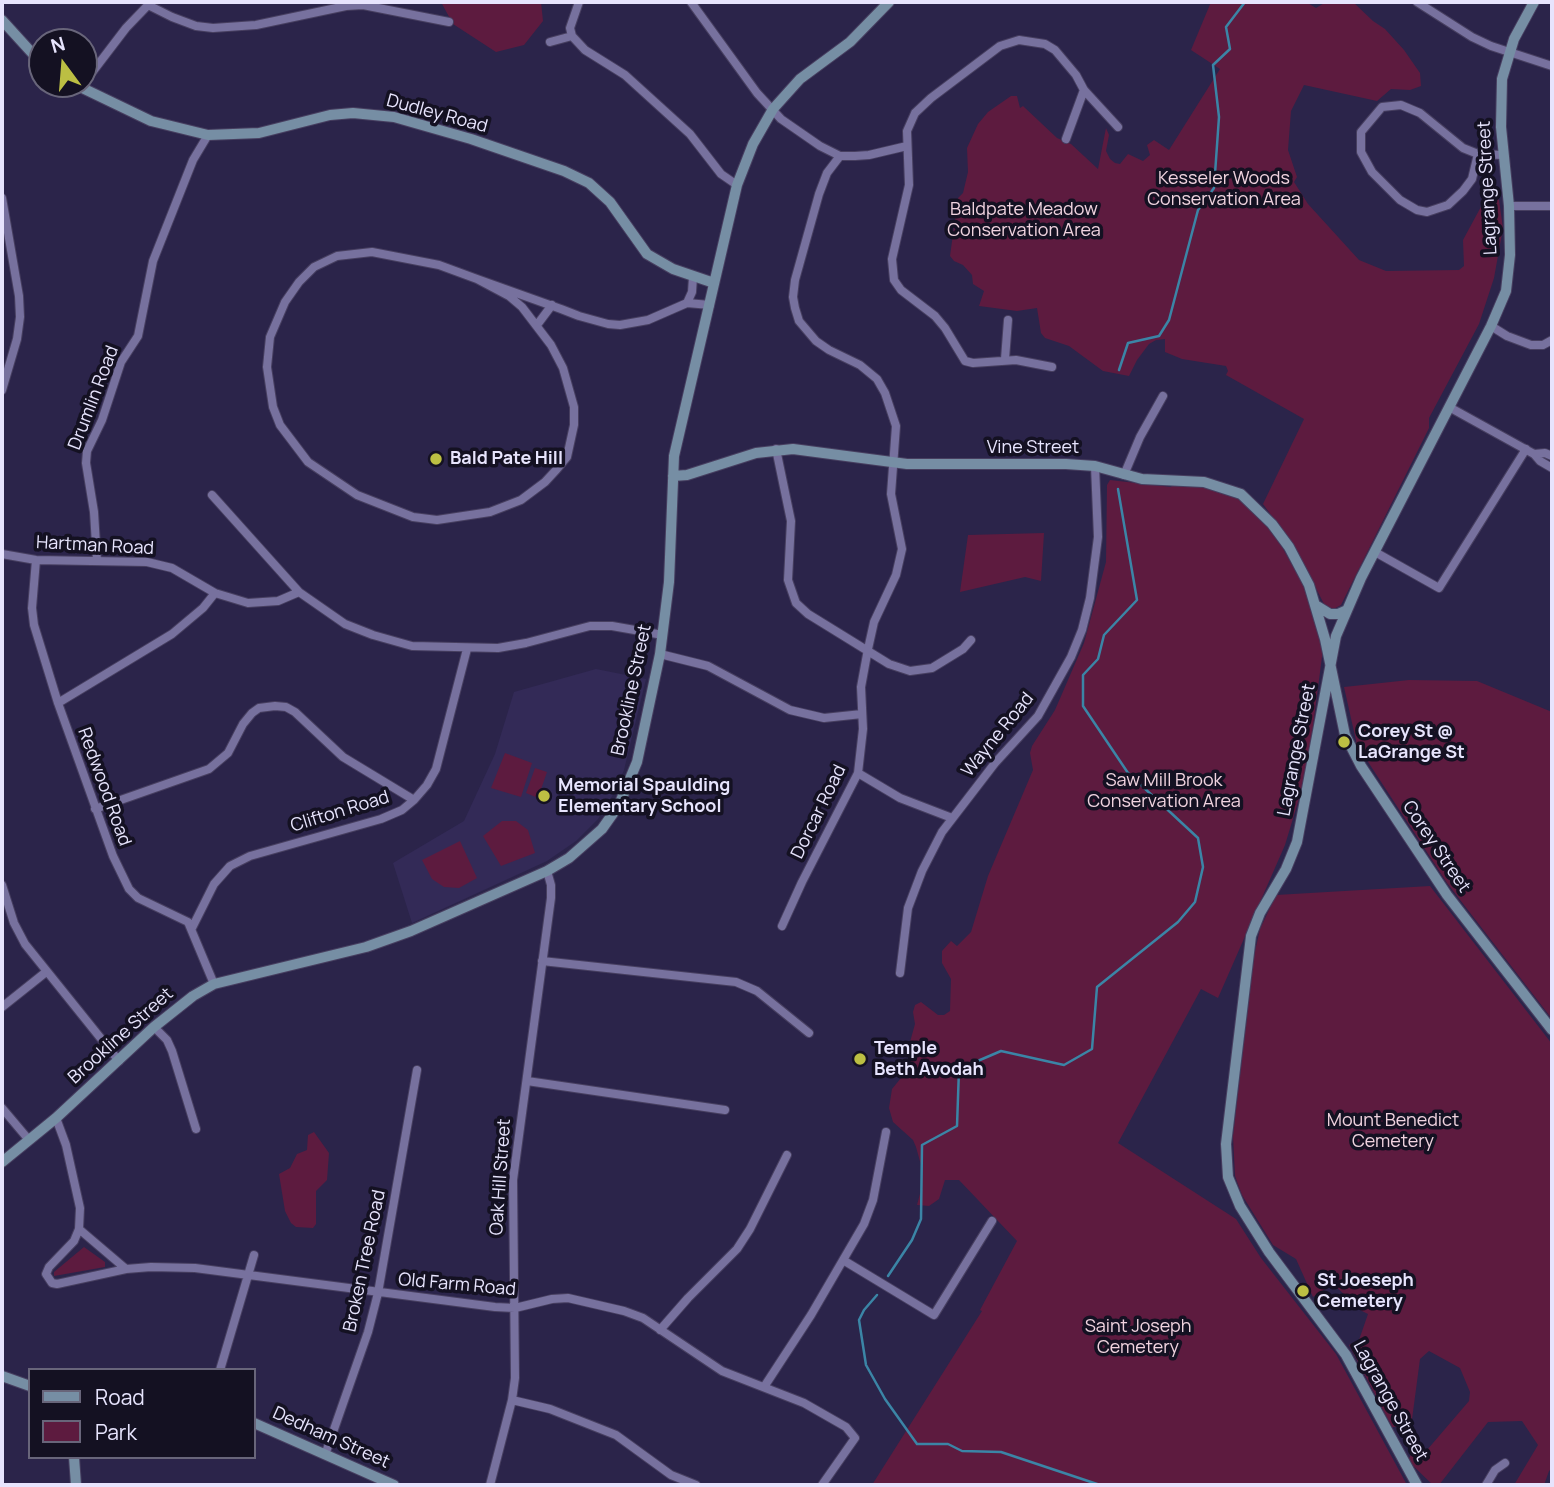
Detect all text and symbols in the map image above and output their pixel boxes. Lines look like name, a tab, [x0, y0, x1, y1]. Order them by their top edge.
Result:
north arrow	[28, 28, 98, 98]
text: N	[48, 30, 68, 59]
street label: Dudley Road	[384, 90, 490, 138]
street label: Lagrange Street	[1474, 120, 1502, 256]
park label: Kesseler Woods Conservation Area	[1147, 168, 1301, 210]
park label: Baldpate Meadow Conservation Area	[947, 199, 1101, 242]
street label: Drumlin Road	[64, 343, 124, 453]
street label: Vine Street	[987, 437, 1079, 459]
place label: Bald Pate Hill	[450, 448, 563, 470]
marker: Bald Pate Hill	[428, 451, 444, 467]
street label: Hartman Road	[35, 532, 155, 560]
street label: Brookline Street	[608, 622, 656, 758]
street label: Lagrange Street	[1274, 682, 1320, 818]
street label: Wayne Road	[957, 688, 1039, 782]
place label: Corey St @ LaGrange St	[1358, 721, 1465, 764]
street label: Redwood Road	[73, 725, 135, 849]
marker: Corey St @ LaGrange St	[1336, 734, 1352, 750]
street label: Dorcar Road	[787, 762, 851, 862]
park label: Saw Mill Brook Conservation Area	[1087, 770, 1241, 812]
place label: Memorial Spaulding Elementary School	[558, 775, 730, 818]
street label: Clifton Road	[288, 787, 392, 837]
marker: Memorial Spaulding Elementary School	[536, 788, 552, 804]
street label: Corey Street	[1397, 797, 1475, 897]
street label: Brookline Street	[64, 983, 178, 1089]
place label: Temple Beth Avodah	[874, 1038, 984, 1080]
marker: Temple Beth Avodah	[852, 1051, 868, 1067]
park label: Mount Benedict Cemetery	[1327, 1110, 1459, 1152]
street label: Oak Hill Street	[486, 1118, 516, 1236]
street label: Broken Tree Road	[339, 1188, 391, 1334]
street label: Old Farm Road	[397, 1269, 517, 1301]
place label: St Joeseph Cemetery	[1317, 1270, 1414, 1312]
marker: St Joeseph Cemetery	[1295, 1283, 1311, 1299]
park label: Saint Joseph Cemetery	[1085, 1316, 1191, 1358]
street label: Lagrange Street	[1348, 1337, 1432, 1465]
legend	[28, 1368, 256, 1459]
text: Road	[95, 1383, 145, 1411]
street label: Dedham Street	[269, 1403, 393, 1473]
text: Park	[95, 1418, 137, 1446]

